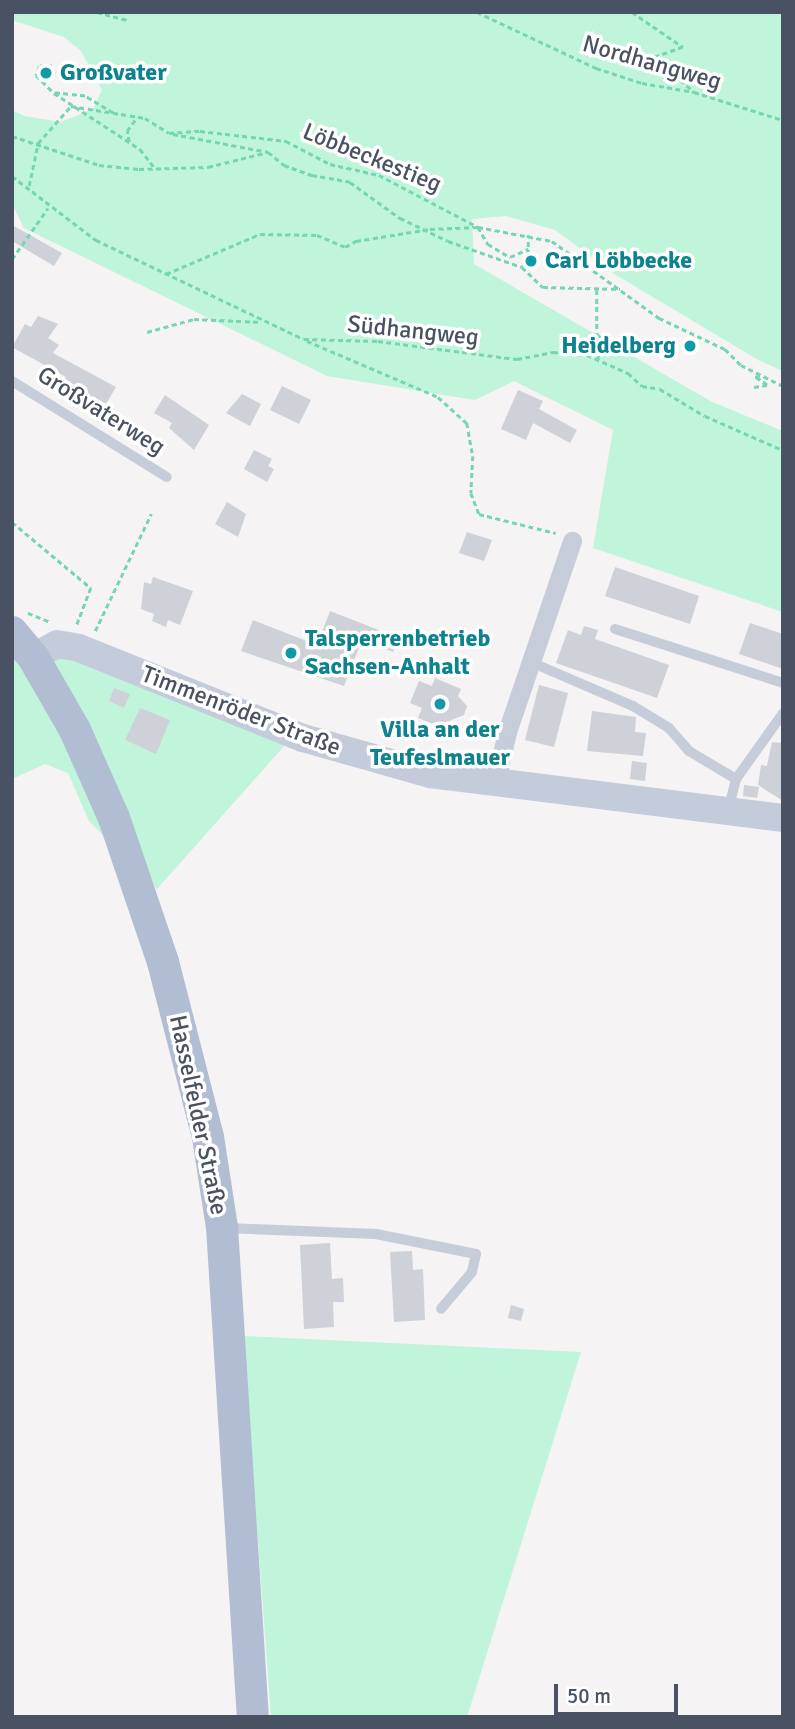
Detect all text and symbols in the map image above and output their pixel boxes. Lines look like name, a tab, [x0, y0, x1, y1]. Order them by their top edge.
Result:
street label: Nordhangweg	[579, 29, 725, 97]
place label: Großvater	[60, 59, 167, 87]
marker: Großvater	[38, 65, 54, 81]
street label: Löbbeckestieg	[299, 117, 445, 199]
place label: Carl Löbbecke	[545, 247, 692, 275]
marker: Carl Löbbecke	[523, 253, 539, 269]
street label: Südhangweg	[346, 310, 480, 352]
place label: Heidelberg	[561, 332, 676, 360]
marker: Heidelberg	[682, 338, 698, 354]
street label: Großvaterweg	[32, 360, 170, 462]
place label: Talsperrenbetrieb Sachsen-Anhalt	[305, 625, 490, 681]
marker: Talsperrenbetrieb Sachsen-Anhalt	[283, 645, 299, 661]
street label: Timmenröder Straße	[137, 660, 345, 762]
marker: Villa an der Teufeslmauer	[432, 696, 448, 712]
place label: Villa an der Teufeslmauer	[370, 716, 510, 772]
street label: Hasselfelder Straße	[163, 1013, 233, 1217]
scale bar	[557, 1670, 681, 1714]
text: 50 m	[567, 1683, 611, 1709]

